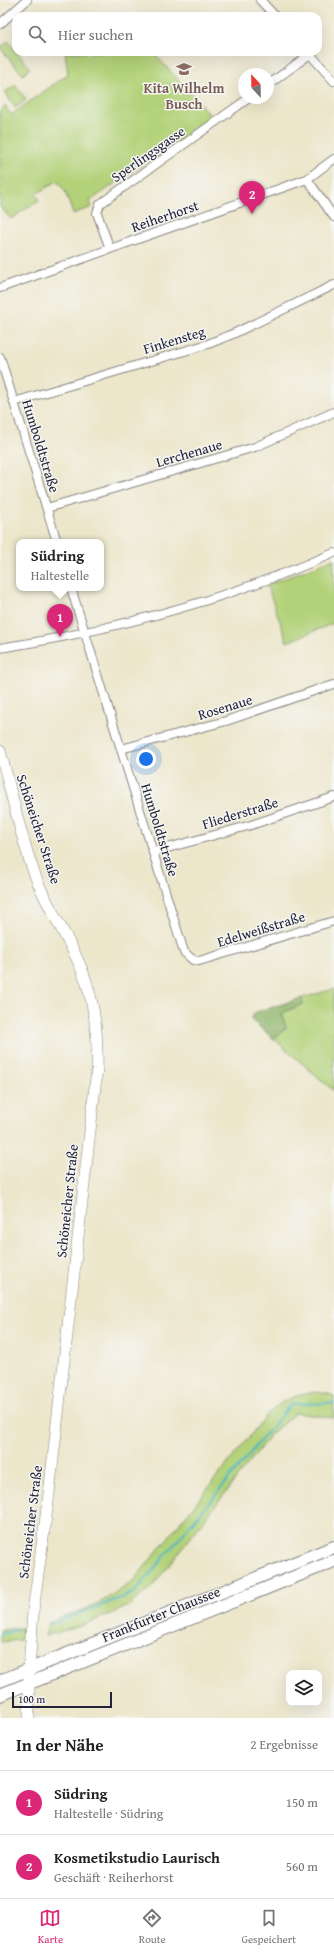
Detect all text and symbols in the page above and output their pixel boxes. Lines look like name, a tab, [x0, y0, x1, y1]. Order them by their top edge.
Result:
search box	[12, 12, 322, 56]
icon: search	[26, 23, 48, 45]
text: Hier suchen	[58, 24, 133, 45]
school or university icon: Kita Wilhelm Busch	[175, 60, 193, 78]
north arrow	[238, 68, 274, 104]
place label: Kita Wilhelm Busch	[144, 78, 224, 114]
street label: Sperlingsgasse	[107, 121, 189, 187]
pin: 2	[239, 181, 265, 214]
street label: Reiherhorst	[129, 195, 201, 237]
street label: Finkensteg	[141, 321, 208, 359]
street label: Humboldtstraße	[17, 397, 65, 496]
street label: Lerchenaue	[154, 434, 225, 472]
popup	[16, 539, 104, 591]
text: Südring	[31, 545, 84, 566]
text: Haltestelle	[31, 566, 89, 585]
pin: 1	[47, 604, 73, 637]
street label: Rosenaue	[195, 689, 255, 725]
your location	[136, 749, 156, 769]
street label: Schöneicher Straße	[12, 772, 66, 887]
street label: Humboldtstraße	[136, 781, 184, 880]
street label: Fliederstraße	[199, 792, 281, 834]
street label: Edelweißstraße	[215, 906, 308, 952]
street label: Schöneicher Straße	[51, 1143, 83, 1259]
street label: Schöneicher Straße	[13, 1464, 47, 1580]
street label: Frankfurter Chaussee	[99, 1581, 224, 1647]
map controls	[286, 1670, 322, 1706]
button: layers	[286, 1670, 322, 1706]
scale bar	[12, 1690, 112, 1709]
text: 100 m	[18, 1691, 45, 1707]
text: In der Nähe	[16, 1732, 104, 1757]
text: 2 Ergebnisse	[250, 1735, 318, 1754]
text: Südring	[54, 1783, 107, 1804]
text: 1	[26, 1793, 32, 1812]
text: 150 m	[286, 1793, 318, 1812]
text: Haltestelle · Südring	[54, 1804, 163, 1823]
text: Kosmetikstudio Laurisch	[54, 1847, 220, 1868]
text: 2	[26, 1857, 32, 1876]
text: 560 m	[286, 1857, 318, 1876]
text: Geschäft · Reiherhorst	[54, 1868, 174, 1887]
tab: Karte	[38, 1907, 63, 1947]
tab: Route	[139, 1907, 166, 1947]
tab: Gespeichert	[241, 1907, 296, 1947]

